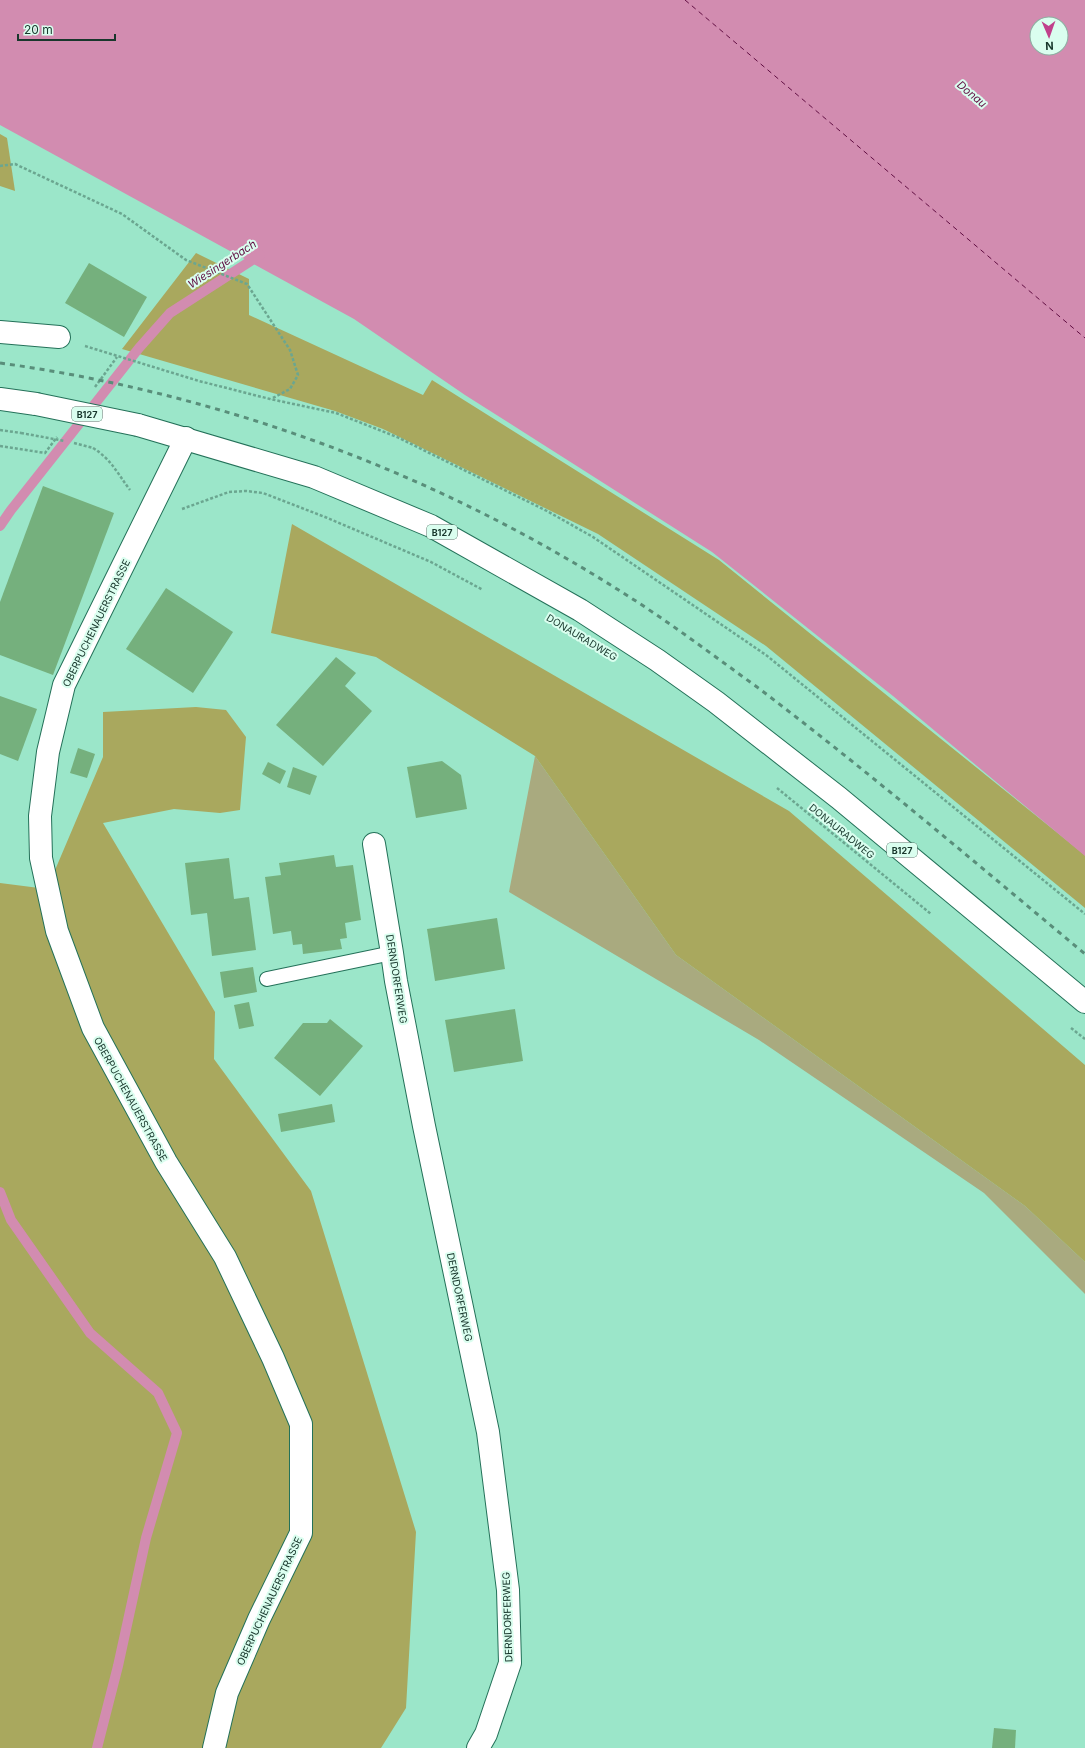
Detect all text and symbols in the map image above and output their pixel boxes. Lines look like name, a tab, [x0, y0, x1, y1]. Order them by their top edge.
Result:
scale bar	[18, 16, 115, 42]
north arrow	[1029, 16, 1069, 56]
text: 20 m	[24, 22, 53, 37]
text: N	[1045, 39, 1054, 53]
water label: Donau	[954, 78, 990, 111]
water label: Wiesingerbach	[185, 236, 259, 291]
road number: B127	[72, 407, 102, 421]
road number: B127	[427, 525, 457, 539]
street label: OBERPUCHENAUERSTRASSE	[60, 557, 132, 689]
street label: DONAURADWEG	[544, 611, 620, 663]
street label: DONAURADWEG	[807, 801, 877, 861]
road number: B127	[887, 843, 917, 857]
street label: DERNDORFERWEG	[384, 934, 410, 1024]
street label: OBERPUCHENAUERSTRASSE	[92, 1035, 170, 1163]
street label: DERNDORFERWEG	[445, 1252, 475, 1342]
street label: OBERPUCHENAUERSTRASSE	[234, 1535, 304, 1667]
street label: DERNDORFERWEG	[499, 1572, 515, 1662]

